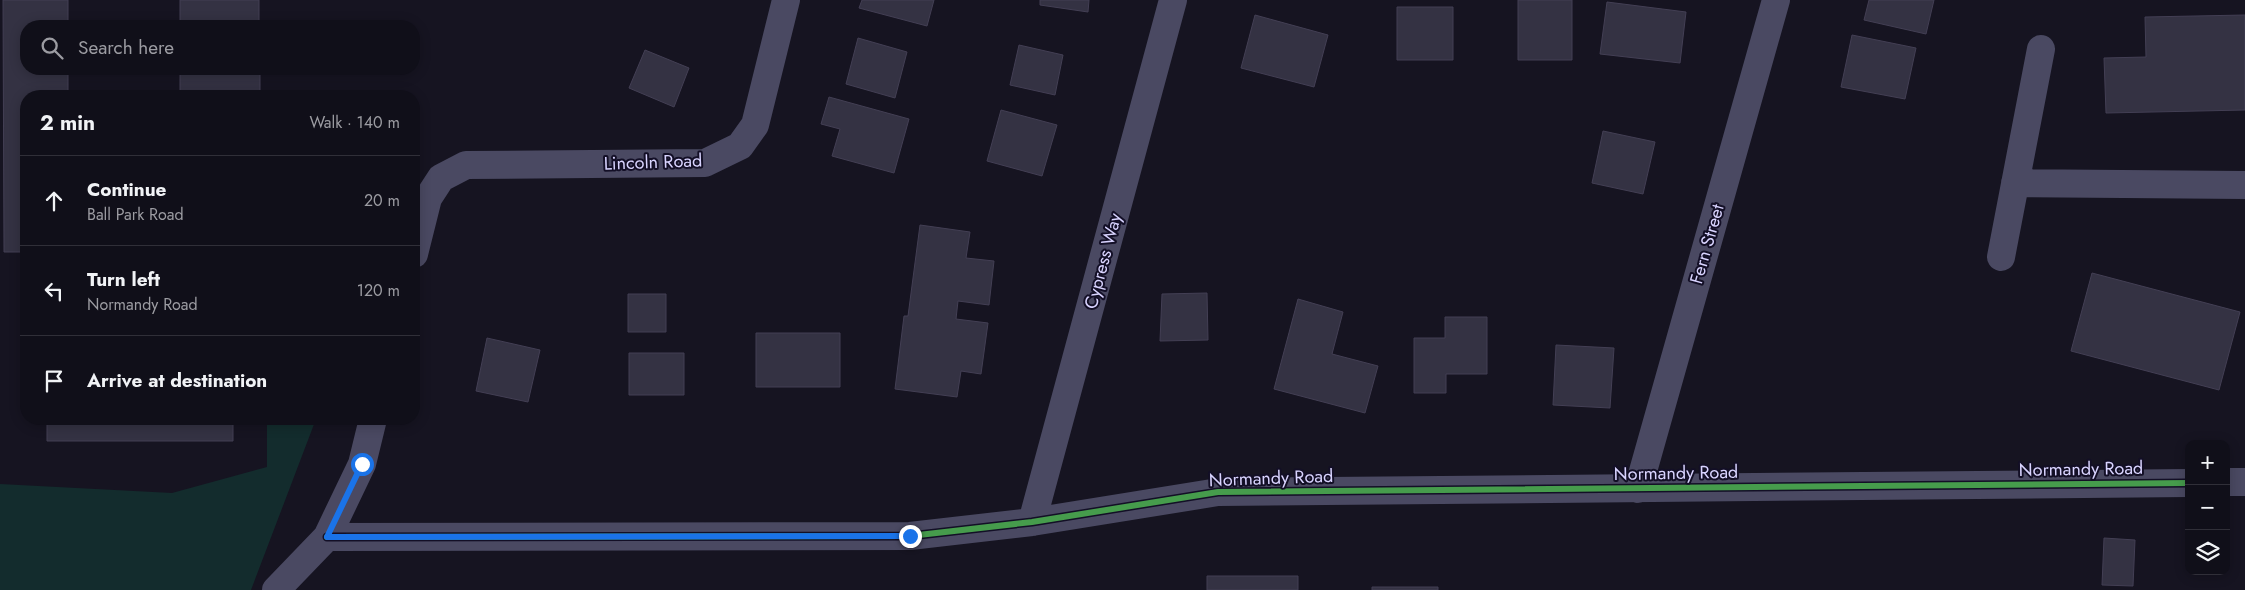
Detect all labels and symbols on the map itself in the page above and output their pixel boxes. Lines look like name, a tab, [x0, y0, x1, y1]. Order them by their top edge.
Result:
street label: Lincoln Road	[603, 147, 703, 177]
street label: Fern Street	[1683, 200, 1731, 287]
street label: Cypress Way	[1078, 210, 1128, 312]
route start	[351, 453, 374, 476]
street label: Normandy Road	[2019, 455, 2143, 483]
street label: Normandy Road	[1614, 459, 1738, 487]
street label: Normandy Road	[1208, 463, 1334, 493]
route end	[899, 525, 922, 548]

